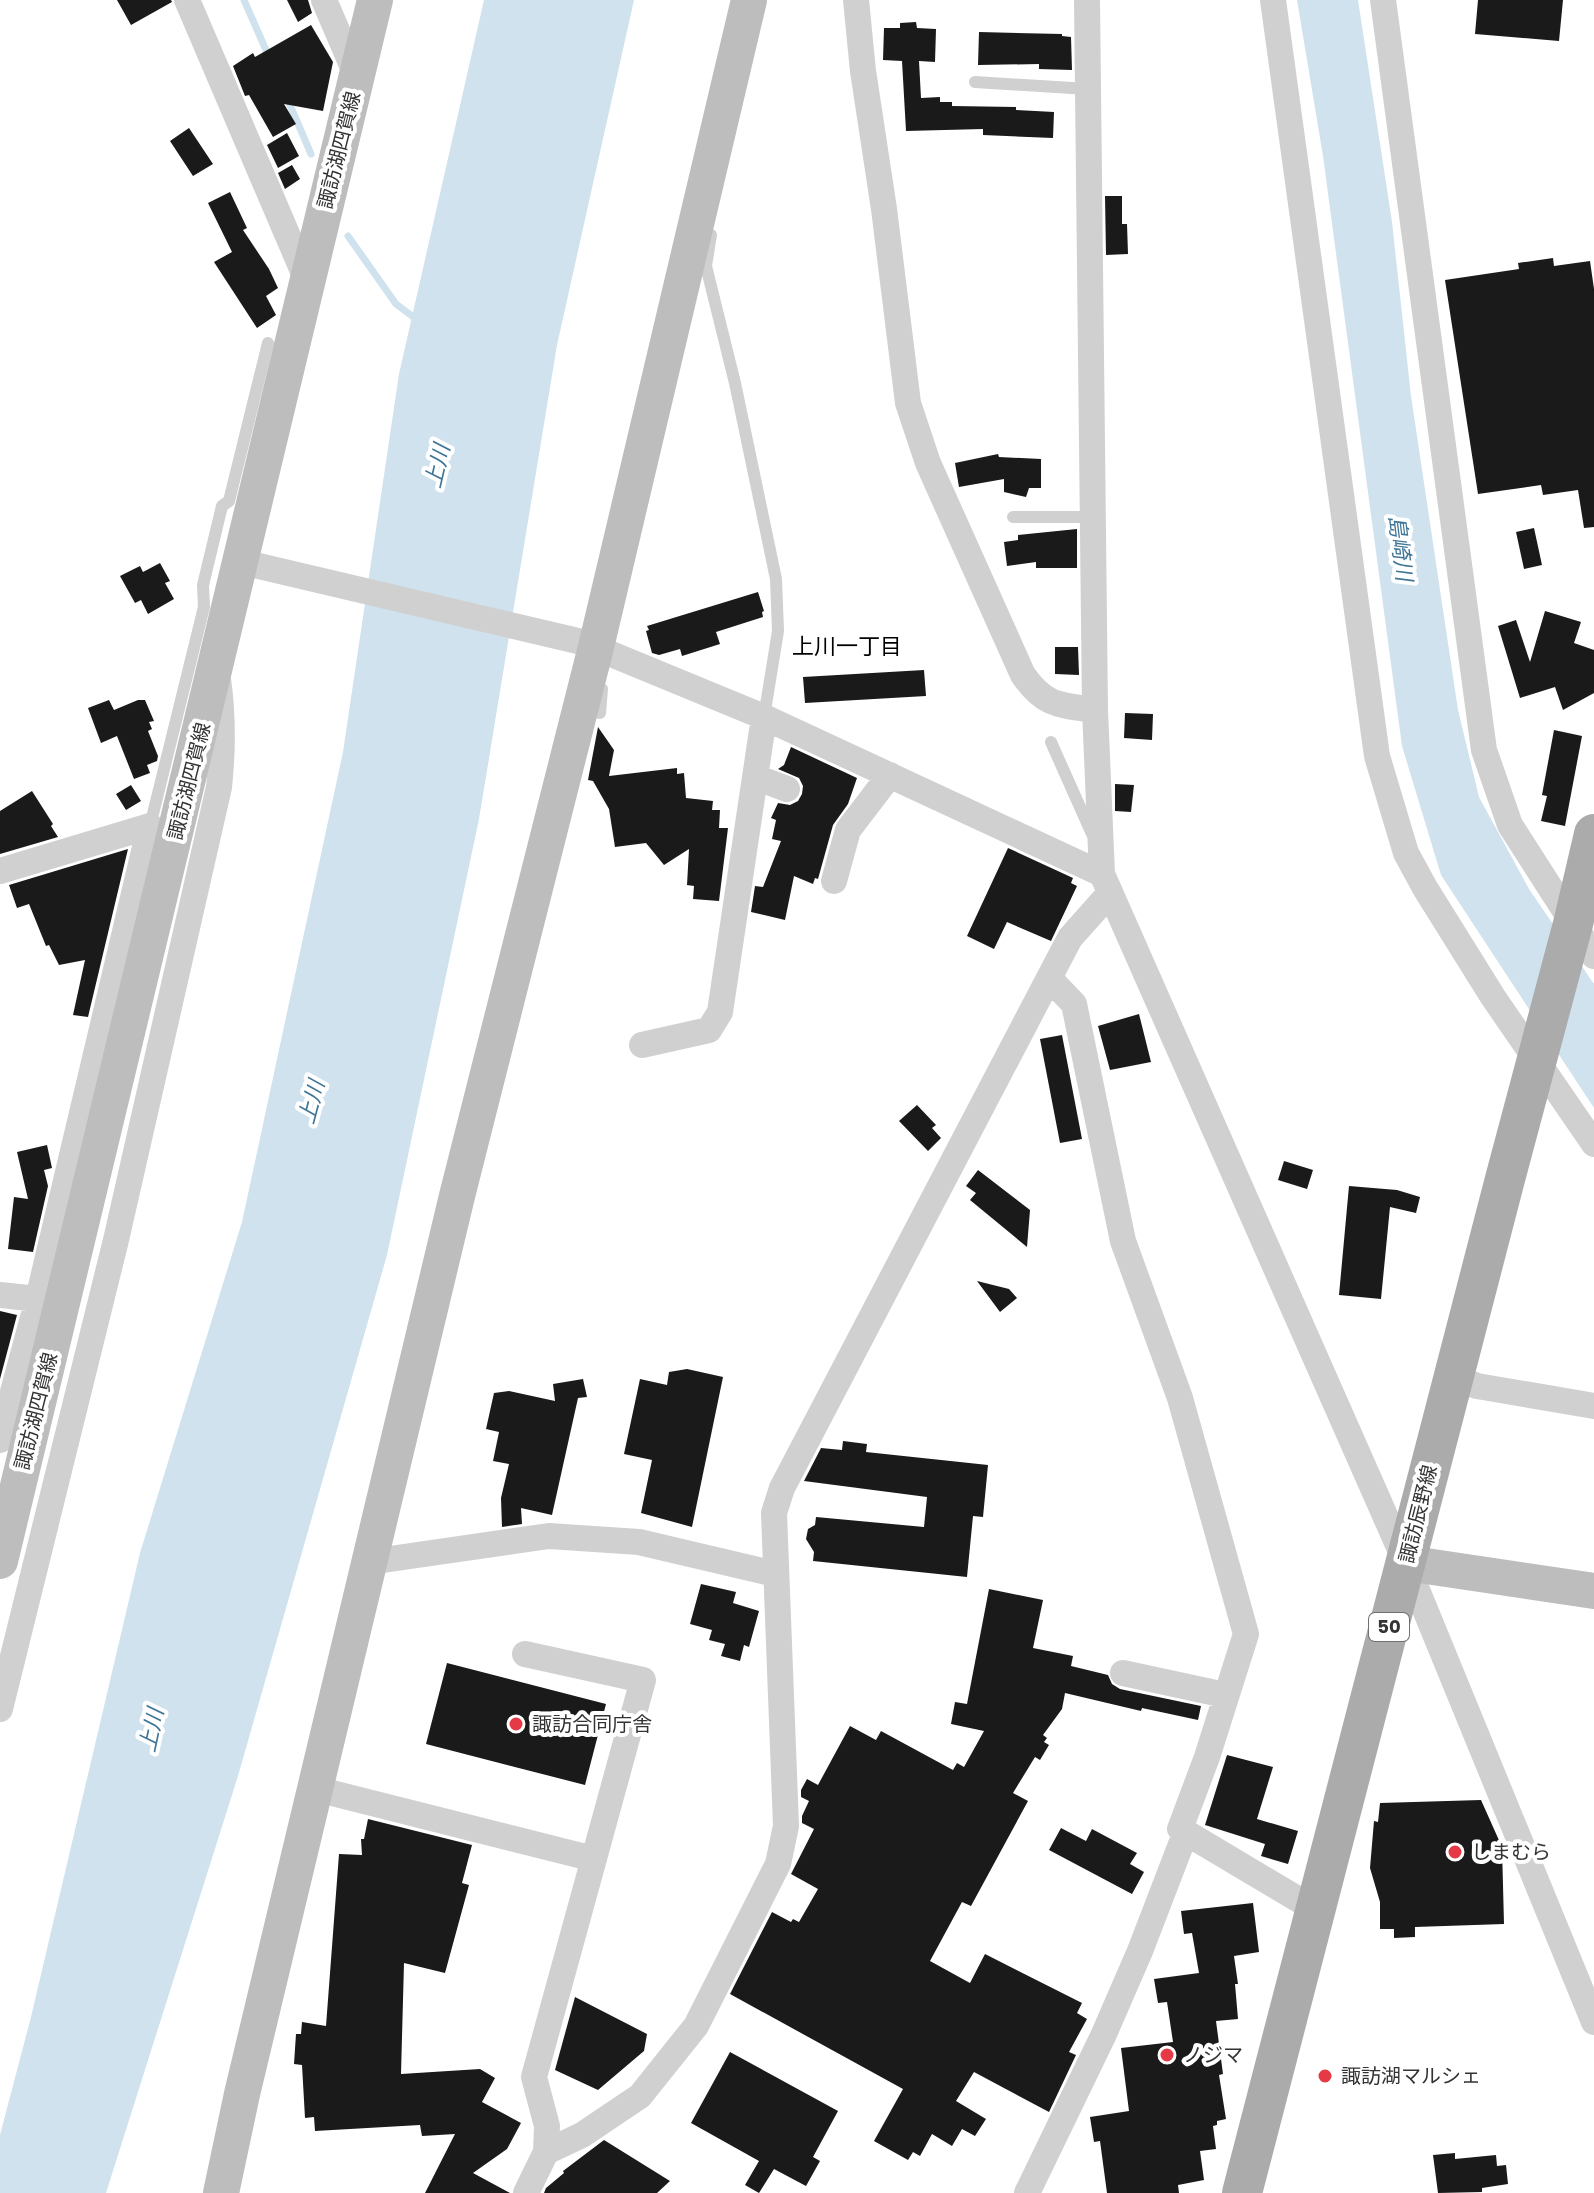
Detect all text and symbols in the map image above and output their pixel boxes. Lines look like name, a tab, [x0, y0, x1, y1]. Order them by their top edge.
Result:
street label: 諏訪湖四賀線	[311, 88, 367, 212]
water label: 上川	[417, 439, 458, 491]
water label: 島崎川	[1381, 513, 1420, 585]
district label: 上川一丁目	[792, 631, 902, 662]
street label: 諏訪湖四賀線	[161, 719, 217, 843]
water label: 上川	[291, 1075, 333, 1127]
street label: 諏訪湖四賀線	[8, 1349, 64, 1473]
street label: 諏訪辰野線	[1392, 1462, 1444, 1566]
road number: 50	[1369, 1613, 1409, 1641]
water label: 上川	[132, 1703, 172, 1755]
place label: 諏訪合同庁舎	[532, 1710, 652, 1738]
marker: 諏訪合同庁舎	[507, 1715, 525, 1733]
place label: しまむら	[1471, 1838, 1551, 1866]
marker: しまむら	[1446, 1843, 1464, 1861]
place label: ノジマ	[1183, 2041, 1243, 2069]
marker: ノジマ	[1158, 2046, 1176, 2064]
place label: 諏訪湖マルシェ	[1341, 2062, 1481, 2090]
marker: 諏訪湖マルシェ	[1316, 2067, 1334, 2085]

